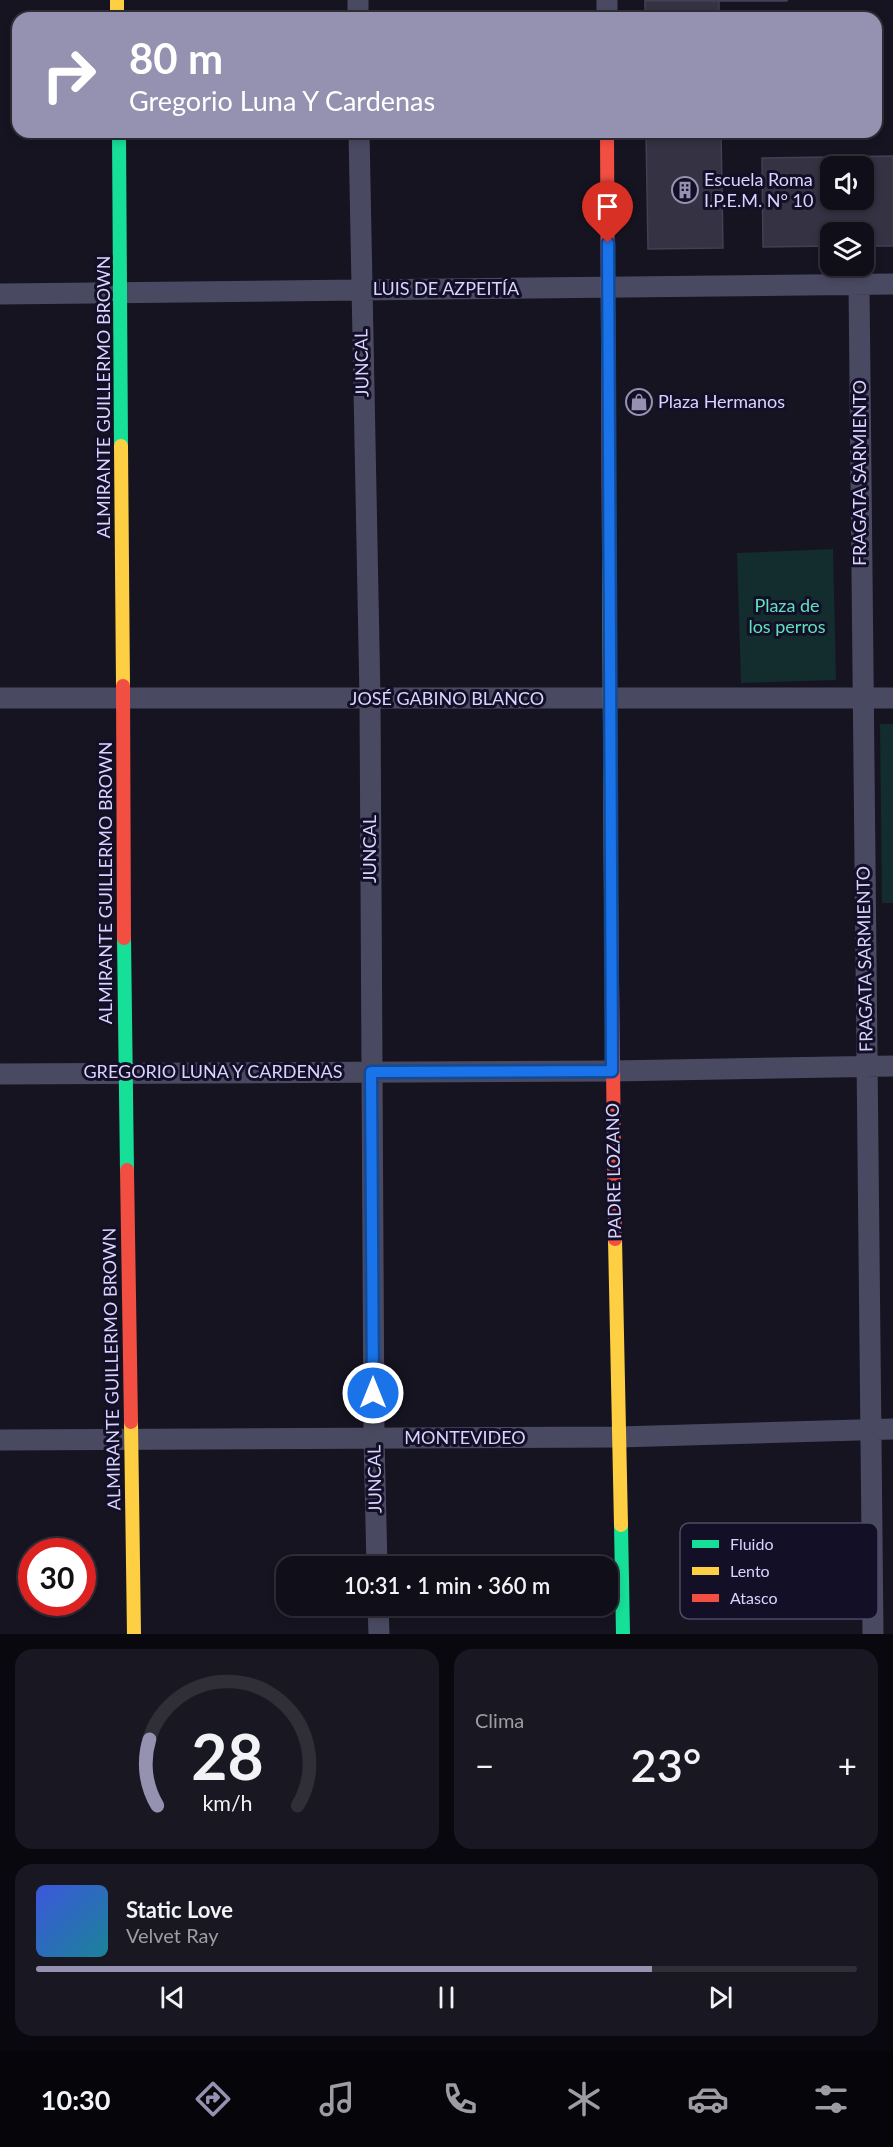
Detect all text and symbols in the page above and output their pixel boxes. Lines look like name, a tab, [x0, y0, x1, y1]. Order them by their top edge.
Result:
text: 80 m	[129, 33, 223, 83]
icon: right	[30, 36, 108, 114]
text: Gregorio Luna Y Cardenas	[129, 84, 435, 117]
map controls	[820, 156, 874, 276]
button: sound	[820, 156, 874, 210]
place label: Escuela Roma I.P.E.M. N° 10	[704, 168, 813, 211]
building icon: Escuela Roma I.P.E.M. N° 10	[670, 175, 700, 205]
pin	[582, 181, 633, 243]
icon: arrive	[591, 190, 624, 223]
button: layers	[820, 222, 874, 276]
street label: ALMIRANTE GUILLERMO BROWN	[92, 256, 114, 538]
street label: LUIS DE AZPEITÍA	[373, 277, 520, 299]
street label: JUNCAL	[349, 329, 373, 397]
street label: FRAGATA SARMIENTO	[848, 380, 870, 566]
shop icon: Plaza Hermanos	[624, 387, 654, 417]
place label: Plaza Hermanos	[658, 390, 785, 412]
park label: Plaza de los perros	[748, 594, 826, 637]
street label: JOSÉ GABINO BLANCO	[350, 687, 544, 709]
street label: ALMIRANTE GUILLERMO BROWN	[94, 742, 116, 1024]
street label: JUNCAL	[358, 815, 380, 883]
street label: FRAGATA SARMIENTO	[851, 866, 877, 1052]
street label: GREGORIO LUNA Y CARDENAS	[83, 1060, 343, 1082]
street label: PADRE LOZANO	[601, 1103, 625, 1239]
street label: ALMIRANTE GUILLERMO BROWN	[98, 1227, 124, 1511]
position arrow	[341, 1361, 405, 1425]
street label: MONTEVIDEO	[404, 1426, 526, 1448]
street label: JUNCAL	[362, 1445, 386, 1513]
legend	[680, 1523, 878, 1619]
text: Fluido	[730, 1534, 773, 1553]
speed limit sign: 30	[18, 1538, 96, 1616]
text: Lento	[730, 1561, 770, 1580]
text: 10:31 · 1 min · 360 m	[344, 1572, 550, 1599]
text: Atasco	[730, 1588, 778, 1607]
text: Clima	[475, 1708, 524, 1732]
text: 28	[191, 1718, 263, 1793]
text: 23°	[631, 1738, 701, 1792]
text: −	[475, 1745, 494, 1785]
text: +	[838, 1745, 857, 1785]
text: km/h	[202, 1790, 252, 1816]
text: Static Love	[126, 1896, 233, 1923]
text: Velvet Ray	[126, 1923, 219, 1947]
icon: previous	[156, 1981, 189, 2014]
icon: pause	[430, 1981, 463, 2014]
icon: next	[704, 1981, 737, 2014]
icon: directions	[192, 2078, 234, 2120]
icon: music	[316, 2078, 358, 2120]
icon: phone	[439, 2078, 481, 2120]
icon: climate	[563, 2078, 605, 2120]
icon: car	[687, 2078, 729, 2120]
icon: filters	[810, 2078, 852, 2120]
text: 10:30	[41, 2083, 110, 2116]

